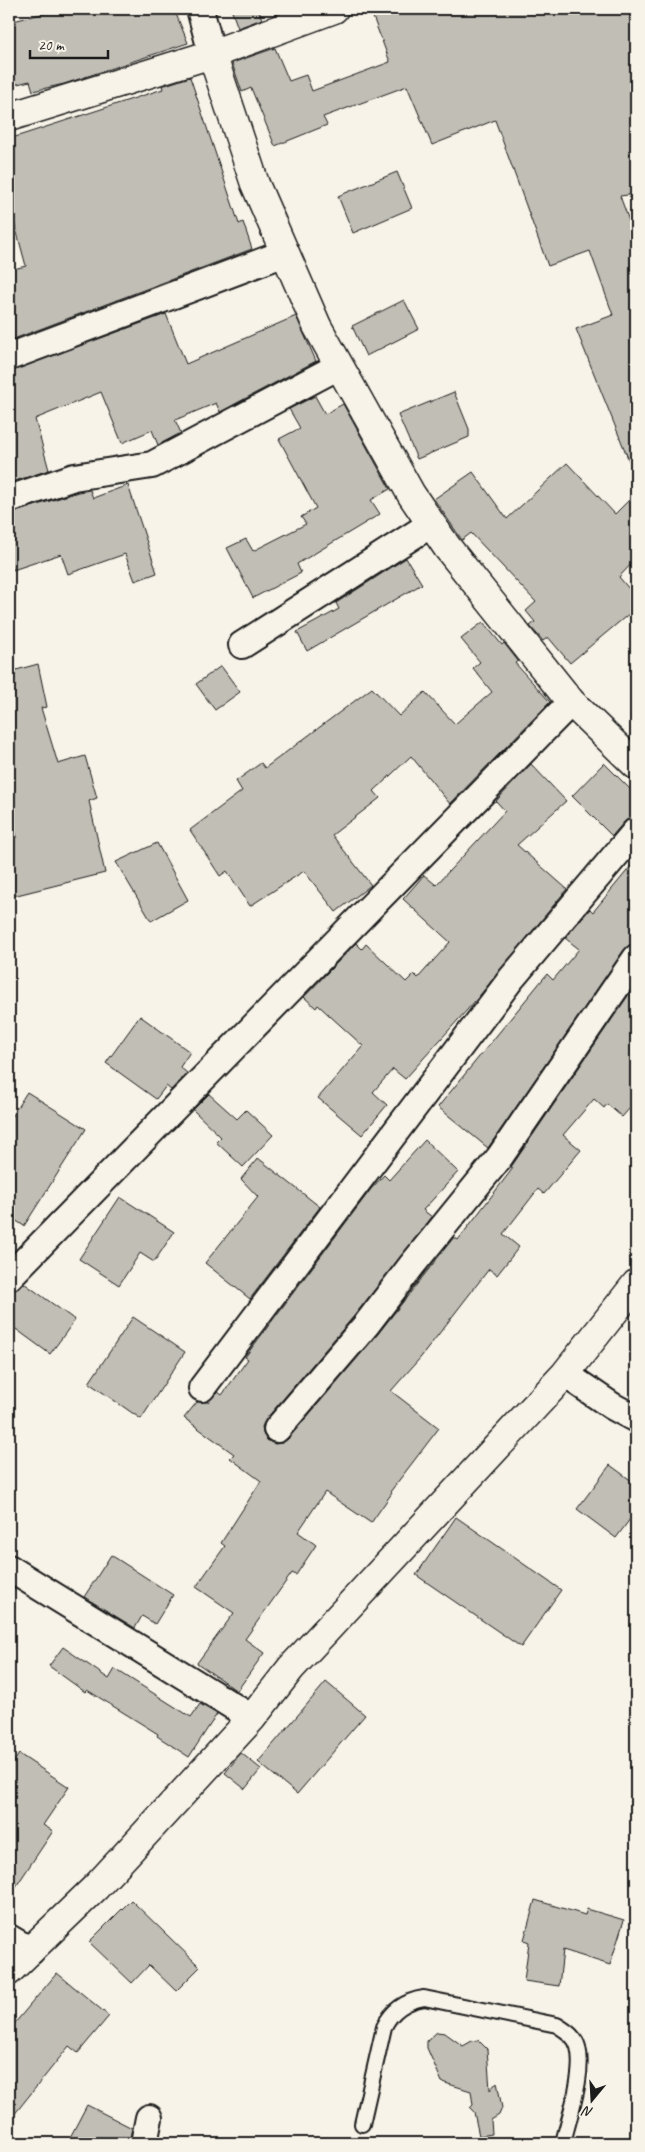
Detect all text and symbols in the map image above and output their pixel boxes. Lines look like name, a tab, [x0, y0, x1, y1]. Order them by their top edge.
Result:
scale bar	[30, 28, 108, 60]
text: 20 m	[38, 36, 65, 55]
north arrow	[568, 2074, 618, 2124]
text: N	[579, 2102, 595, 2121]

